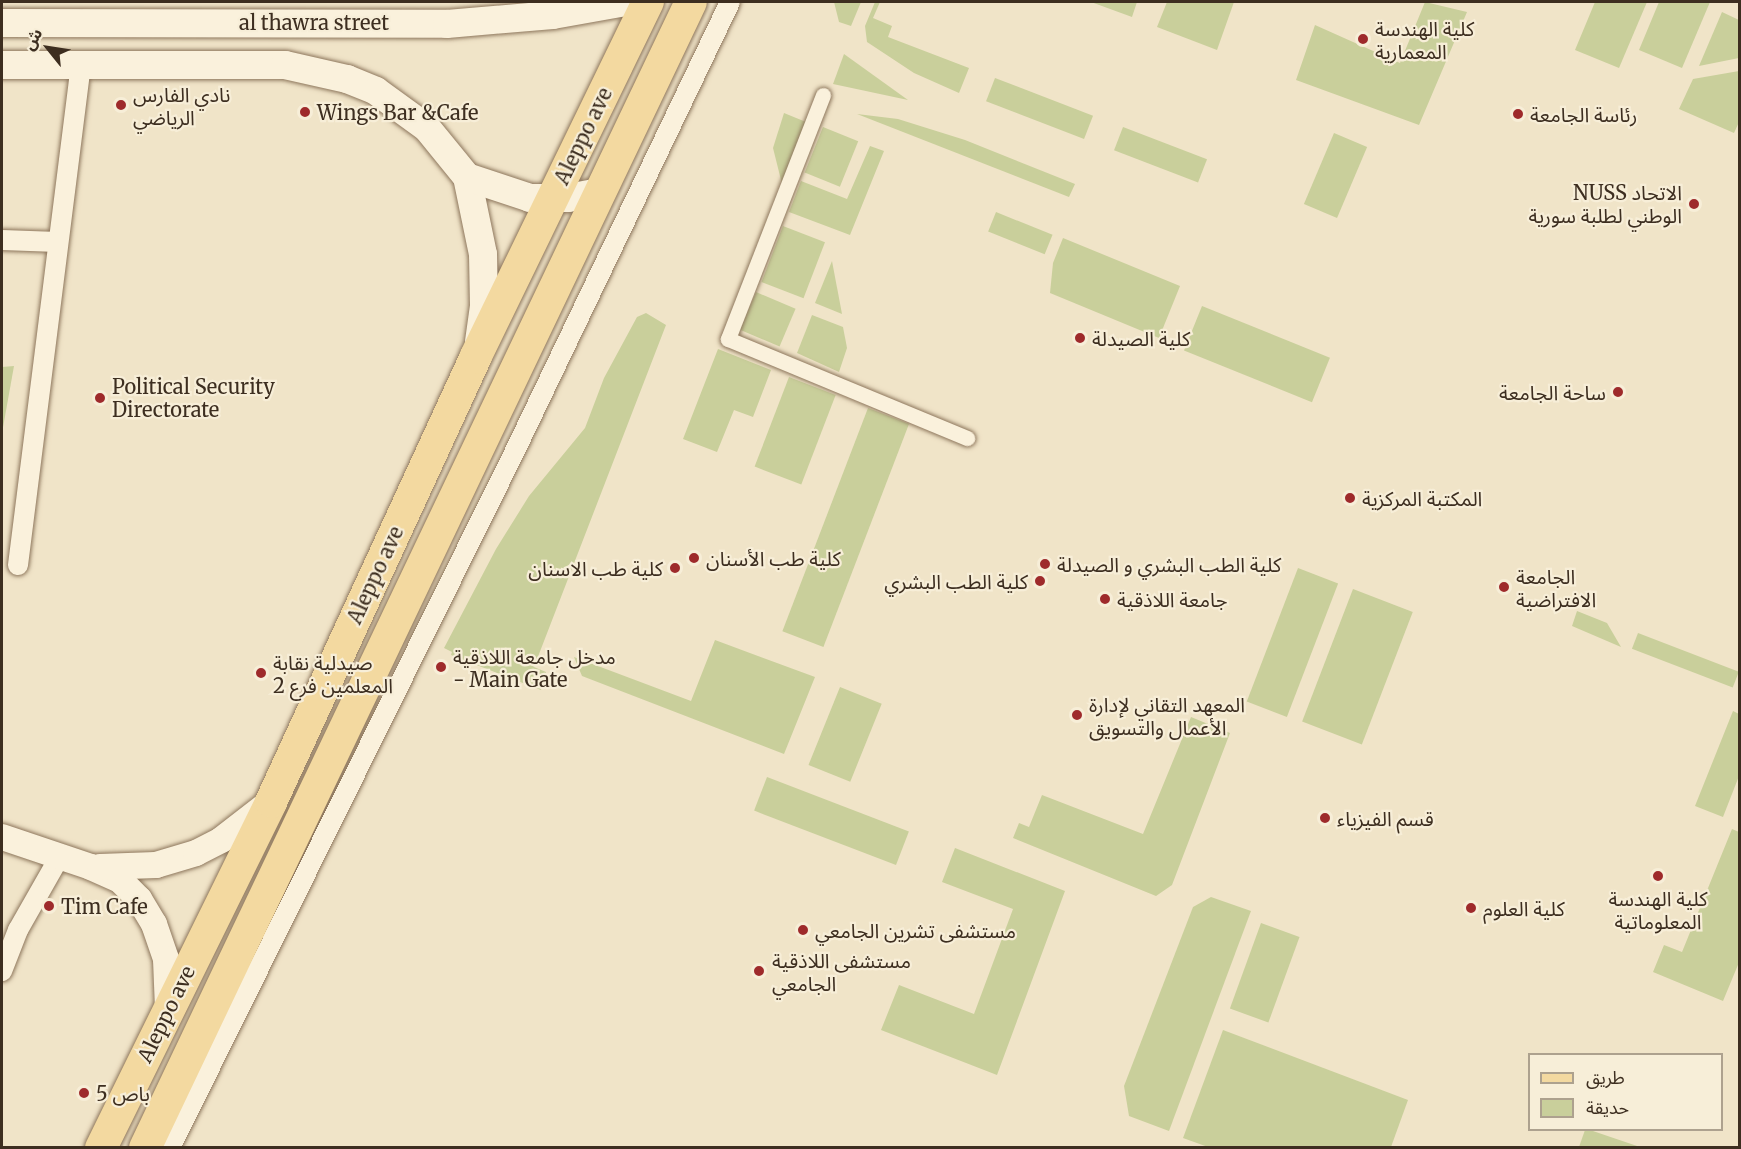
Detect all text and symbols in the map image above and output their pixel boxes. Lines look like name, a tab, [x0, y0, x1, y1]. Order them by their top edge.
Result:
street label: al thawra street	[239, 10, 389, 34]
place label: كلية الهندسة المعمارية	[1375, 16, 1474, 63]
north arrow	[18, 18, 78, 78]
text: ش	[18, 25, 47, 53]
marker: كلية الهندسة المعمارية	[1356, 32, 1370, 46]
place label: نادي الفارس الرياضي	[133, 82, 230, 129]
street label: Aleppo ave	[549, 84, 617, 188]
marker: نادي الفارس الرياضي	[114, 98, 128, 112]
place label: Wings Bar &Cafe	[317, 100, 479, 124]
place label: رئاسة الجامعة	[1530, 102, 1637, 126]
marker: Wings Bar &Cafe	[298, 105, 312, 119]
marker: رئاسة الجامعة	[1511, 107, 1525, 121]
place label: NUSS الاتحاد الوطني لطلبة سورية	[1528, 180, 1682, 227]
marker: NUSS الاتحاد الوطني لطلبة سورية	[1687, 197, 1701, 211]
place label: كلية الصيدلة	[1092, 326, 1190, 350]
marker: كلية الصيدلة	[1073, 331, 1087, 345]
place label: Political Security Directorate	[112, 374, 275, 421]
place label: ساحة الجامعة	[1499, 380, 1606, 404]
marker: ساحة الجامعة	[1611, 385, 1625, 399]
marker: Political Security Directorate	[93, 391, 107, 405]
place label: المكتبة المركزية	[1362, 486, 1482, 510]
marker: المكتبة المركزية	[1343, 491, 1357, 505]
street label: Aleppo ave	[342, 523, 408, 627]
place label: كلية طب الأسنان	[706, 546, 841, 570]
marker: كلية طب الأسنان	[687, 551, 701, 565]
place label: كلية الطب البشري و الصيدلة	[1057, 552, 1281, 576]
place label: كلية طب الاسنان	[528, 556, 663, 580]
marker: كلية الطب البشري و الصيدلة	[1038, 557, 1052, 571]
marker: كلية طب الاسنان	[668, 561, 682, 575]
place label: الجامعة الافتراضية	[1516, 564, 1596, 611]
place label: كلية الطب البشري	[884, 569, 1028, 593]
marker: كلية الطب البشري	[1033, 574, 1047, 588]
marker: الجامعة الافتراضية	[1497, 580, 1511, 594]
place label: جامعة اللاذقية	[1117, 587, 1228, 611]
marker: جامعة اللاذقية	[1098, 592, 1112, 606]
place label: مدخل جامعة اللاذقية - Main Gate	[453, 644, 616, 691]
place label: صيدلية نقابة المعلمين فرع 2	[273, 650, 393, 697]
marker: مدخل جامعة اللاذقية - Main Gate	[434, 660, 448, 674]
marker: صيدلية نقابة المعلمين فرع 2	[254, 666, 268, 680]
place label: المعهد التقاني لإدارة الأعمال والتسويق	[1089, 692, 1245, 739]
marker: المعهد التقاني لإدارة الأعمال والتسويق	[1070, 708, 1084, 722]
place label: قسم الفيزياء	[1337, 806, 1434, 830]
marker: قسم الفيزياء	[1318, 811, 1332, 825]
marker: كلية الهندسة المعلوماتية	[1651, 869, 1665, 883]
place label: كلية الهندسة المعلوماتية	[1608, 886, 1708, 933]
place label: Tim Cafe	[61, 894, 148, 918]
place label: كلية العلوم	[1483, 896, 1565, 920]
marker: Tim Cafe	[42, 899, 56, 913]
marker: كلية العلوم	[1464, 901, 1478, 915]
place label: مستشفى تشرين الجامعي	[815, 918, 1016, 942]
marker: مستشفى تشرين الجامعي	[796, 923, 810, 937]
place label: مستشفى اللاذقية الجامعي	[772, 948, 911, 995]
street label: Aleppo ave	[132, 962, 200, 1066]
marker: مستشفى اللاذقية الجامعي	[750, 962, 768, 980]
legend	[1528, 1053, 1723, 1131]
text: طريق	[1586, 1066, 1625, 1089]
place label: باص 5	[96, 1081, 150, 1105]
marker: باص 5	[77, 1086, 91, 1100]
text: حديقة	[1586, 1096, 1629, 1119]

